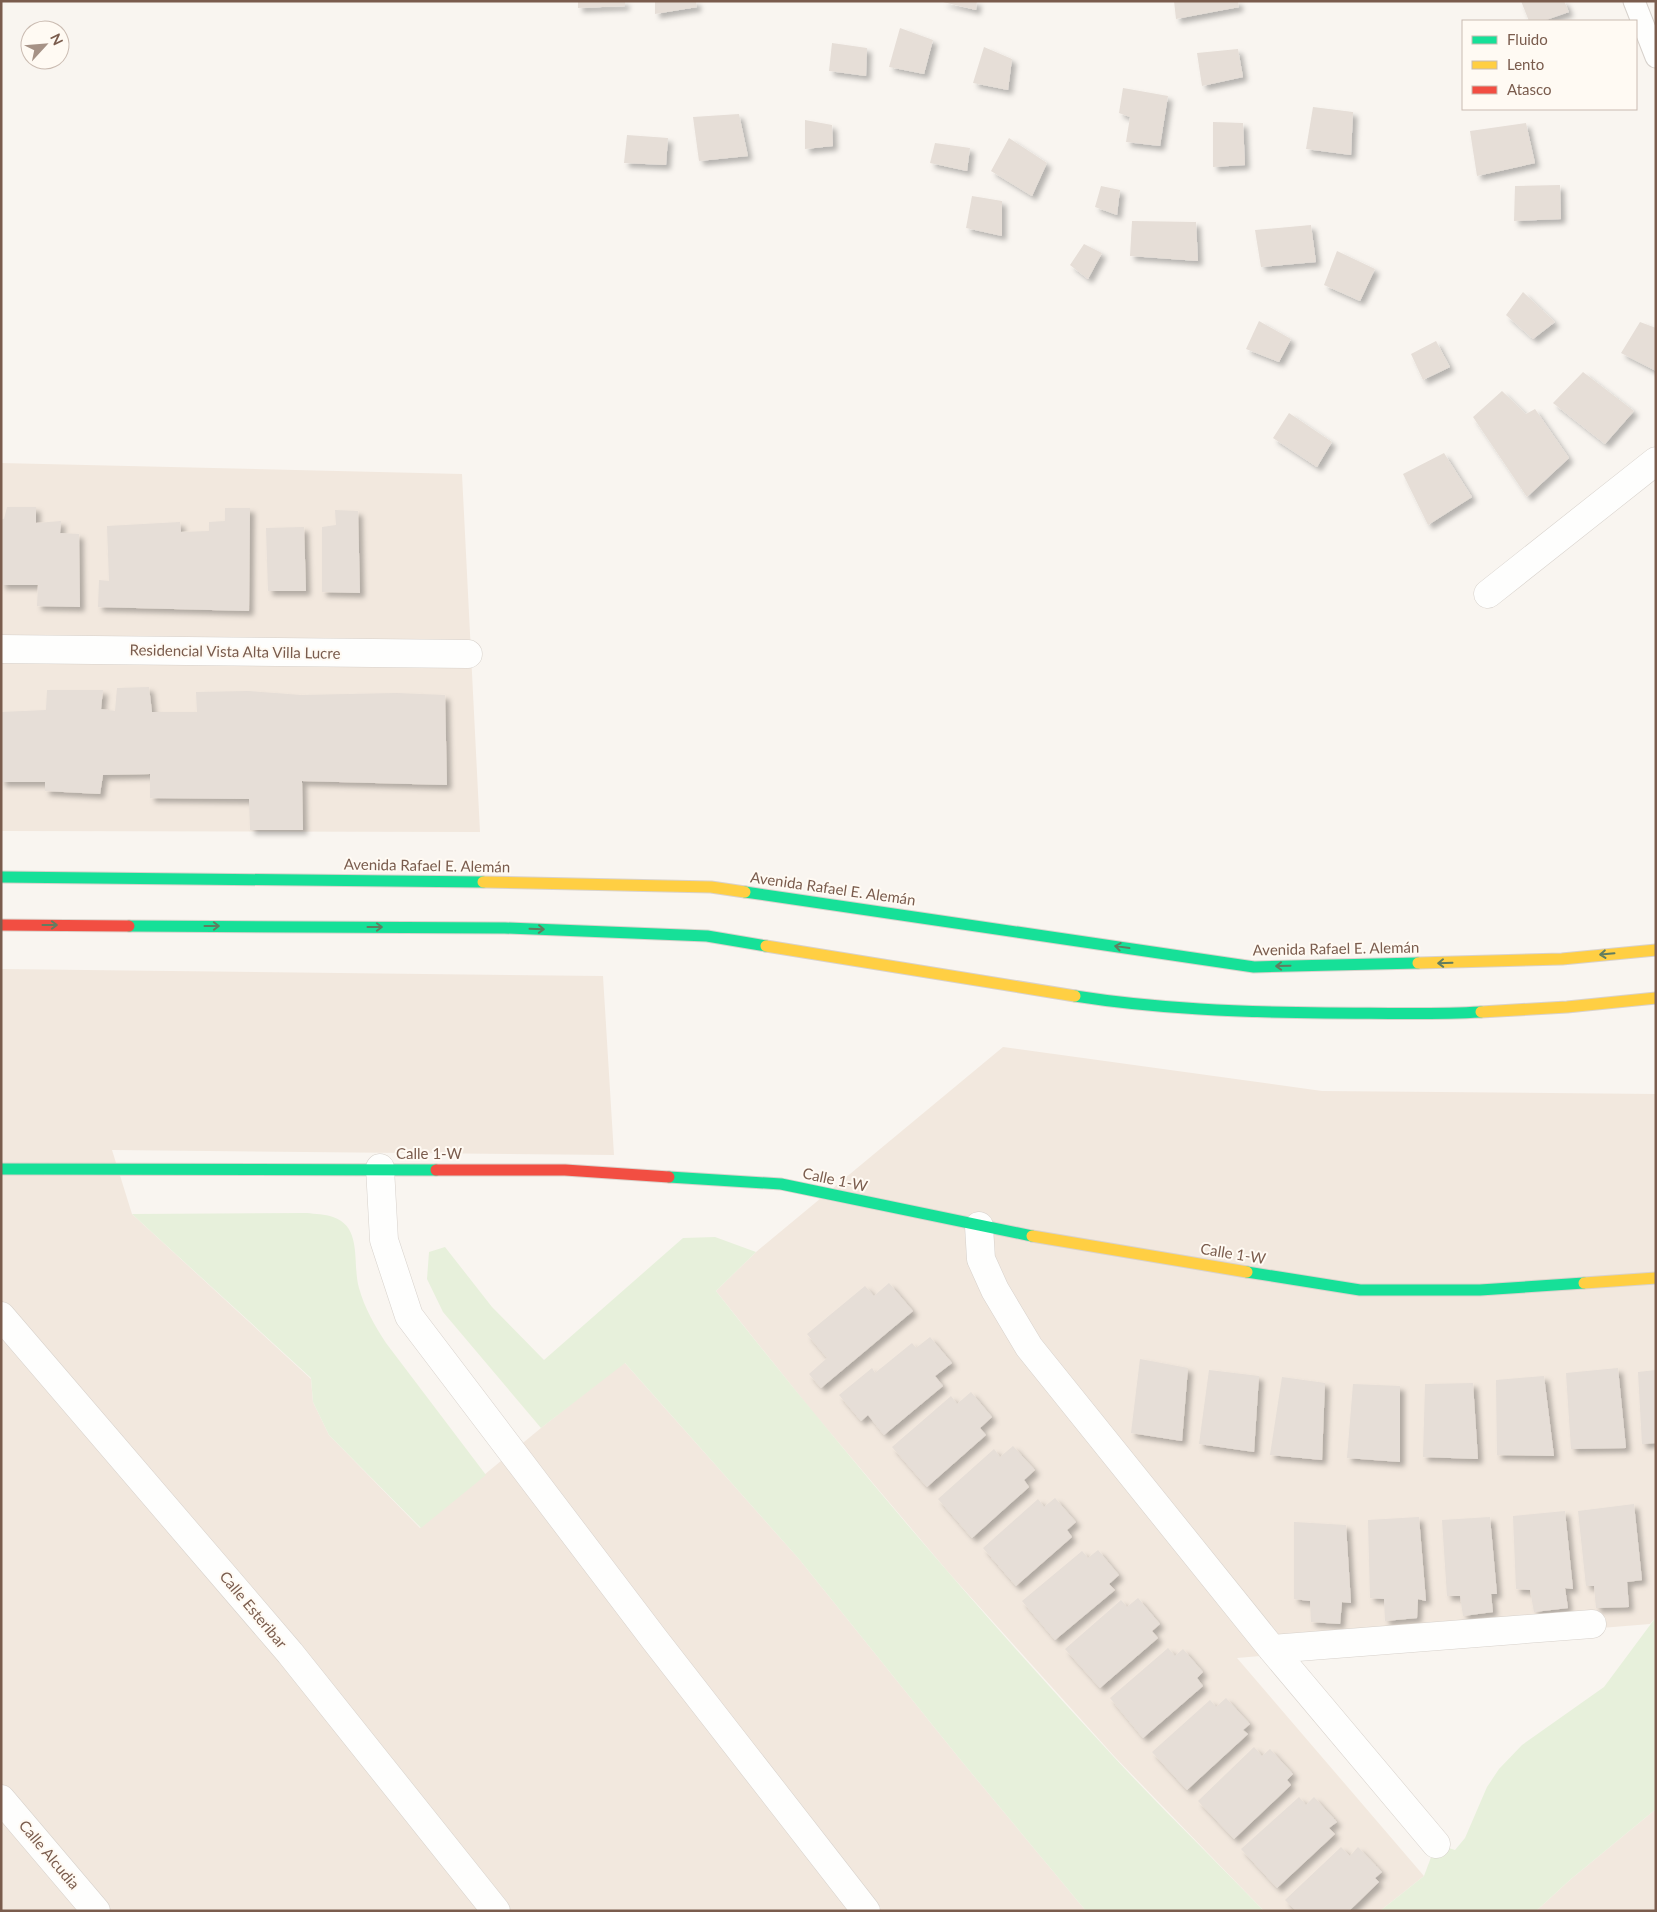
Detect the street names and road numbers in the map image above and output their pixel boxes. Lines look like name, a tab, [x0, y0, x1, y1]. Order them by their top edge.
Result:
street label: Residencial Vista Alta Villa Lucre	[129, 640, 341, 662]
street label: Avenida Rafael E. Alemán	[344, 855, 510, 875]
street label: Avenida Rafael E. Alemán	[749, 868, 917, 909]
street label: Avenida Rafael E. Alemán	[1253, 938, 1419, 958]
street label: Calle 1-W	[396, 1144, 462, 1162]
street label: Calle 1-W	[801, 1163, 870, 1195]
street label: Calle 1-W	[1199, 1239, 1268, 1267]
street label: Calle Esteribar	[216, 1567, 292, 1652]
street label: Calle Alcudia	[16, 1816, 84, 1892]

